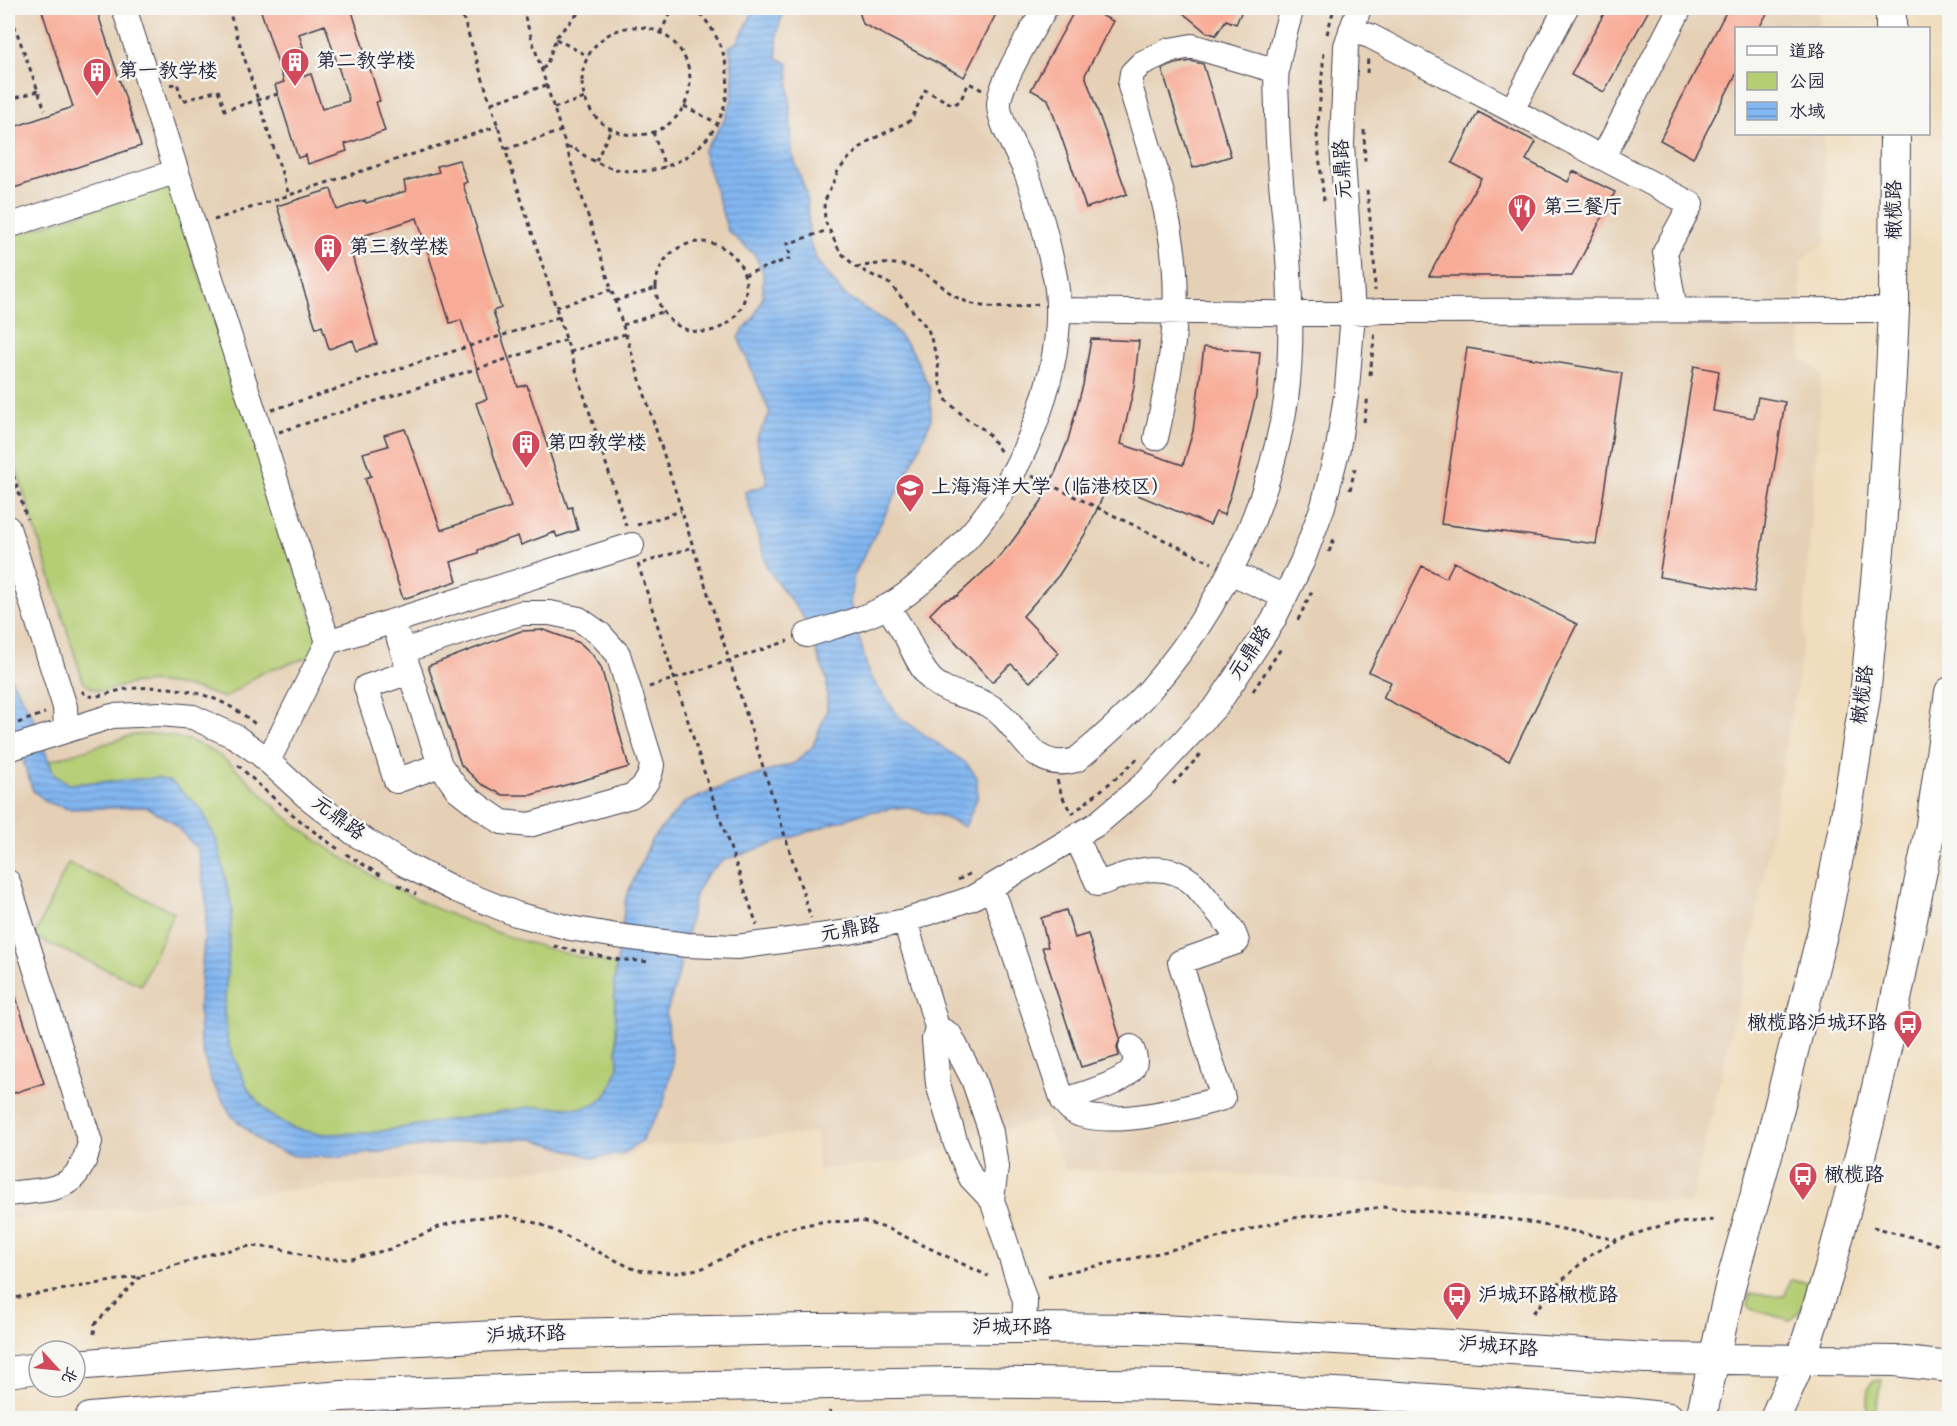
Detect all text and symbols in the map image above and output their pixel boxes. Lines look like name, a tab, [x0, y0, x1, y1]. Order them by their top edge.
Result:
legend	[1735, 27, 1930, 135]
text: 道路	[1789, 40, 1825, 66]
building icon: 第二教学楼	[279, 46, 311, 88]
place label: 第二教学楼	[316, 48, 416, 77]
building icon: 第一教学楼	[81, 56, 113, 98]
place label: 第一教学楼	[118, 58, 218, 87]
text: 公园	[1789, 70, 1825, 96]
text: 水域	[1789, 100, 1825, 126]
street label: 元鼎路	[1328, 137, 1360, 200]
street label: 橄榄路	[1881, 179, 1910, 240]
restaurant icon: 第三餐厅	[1506, 192, 1538, 234]
place label: 第三餐厅	[1543, 194, 1623, 223]
building icon: 第三教学楼	[312, 232, 344, 274]
place label: 第三教学楼	[349, 234, 449, 263]
building icon: 第四教学楼	[510, 428, 542, 470]
place label: 第四教学楼	[547, 430, 647, 459]
school or university icon: 上海海洋大学（临港校区）	[894, 472, 926, 514]
place label: 上海海洋大学（临港校区）	[931, 474, 1171, 503]
street label: 元鼎路	[1222, 619, 1280, 686]
street label: 橄榄路	[1846, 662, 1882, 727]
street label: 元鼎路	[305, 789, 371, 849]
street label: 元鼎路	[818, 911, 883, 950]
bus stop icon: 橄榄路沪城环路	[1892, 1008, 1924, 1050]
place label: 橄榄路沪城环路	[1747, 1010, 1888, 1039]
bus stop icon: 橄榄路	[1787, 1160, 1819, 1202]
place label: 橄榄路	[1824, 1162, 1885, 1191]
bus stop icon: 沪城环路橄榄路	[1441, 1280, 1473, 1322]
place label: 沪城环路橄榄路	[1478, 1282, 1619, 1311]
street label: 沪城环路	[972, 1314, 1053, 1343]
street label: 沪城环路	[486, 1320, 567, 1352]
street label: 沪城环路	[1457, 1331, 1540, 1365]
north arrow	[27, 1339, 87, 1399]
text: 北	[54, 1362, 83, 1387]

